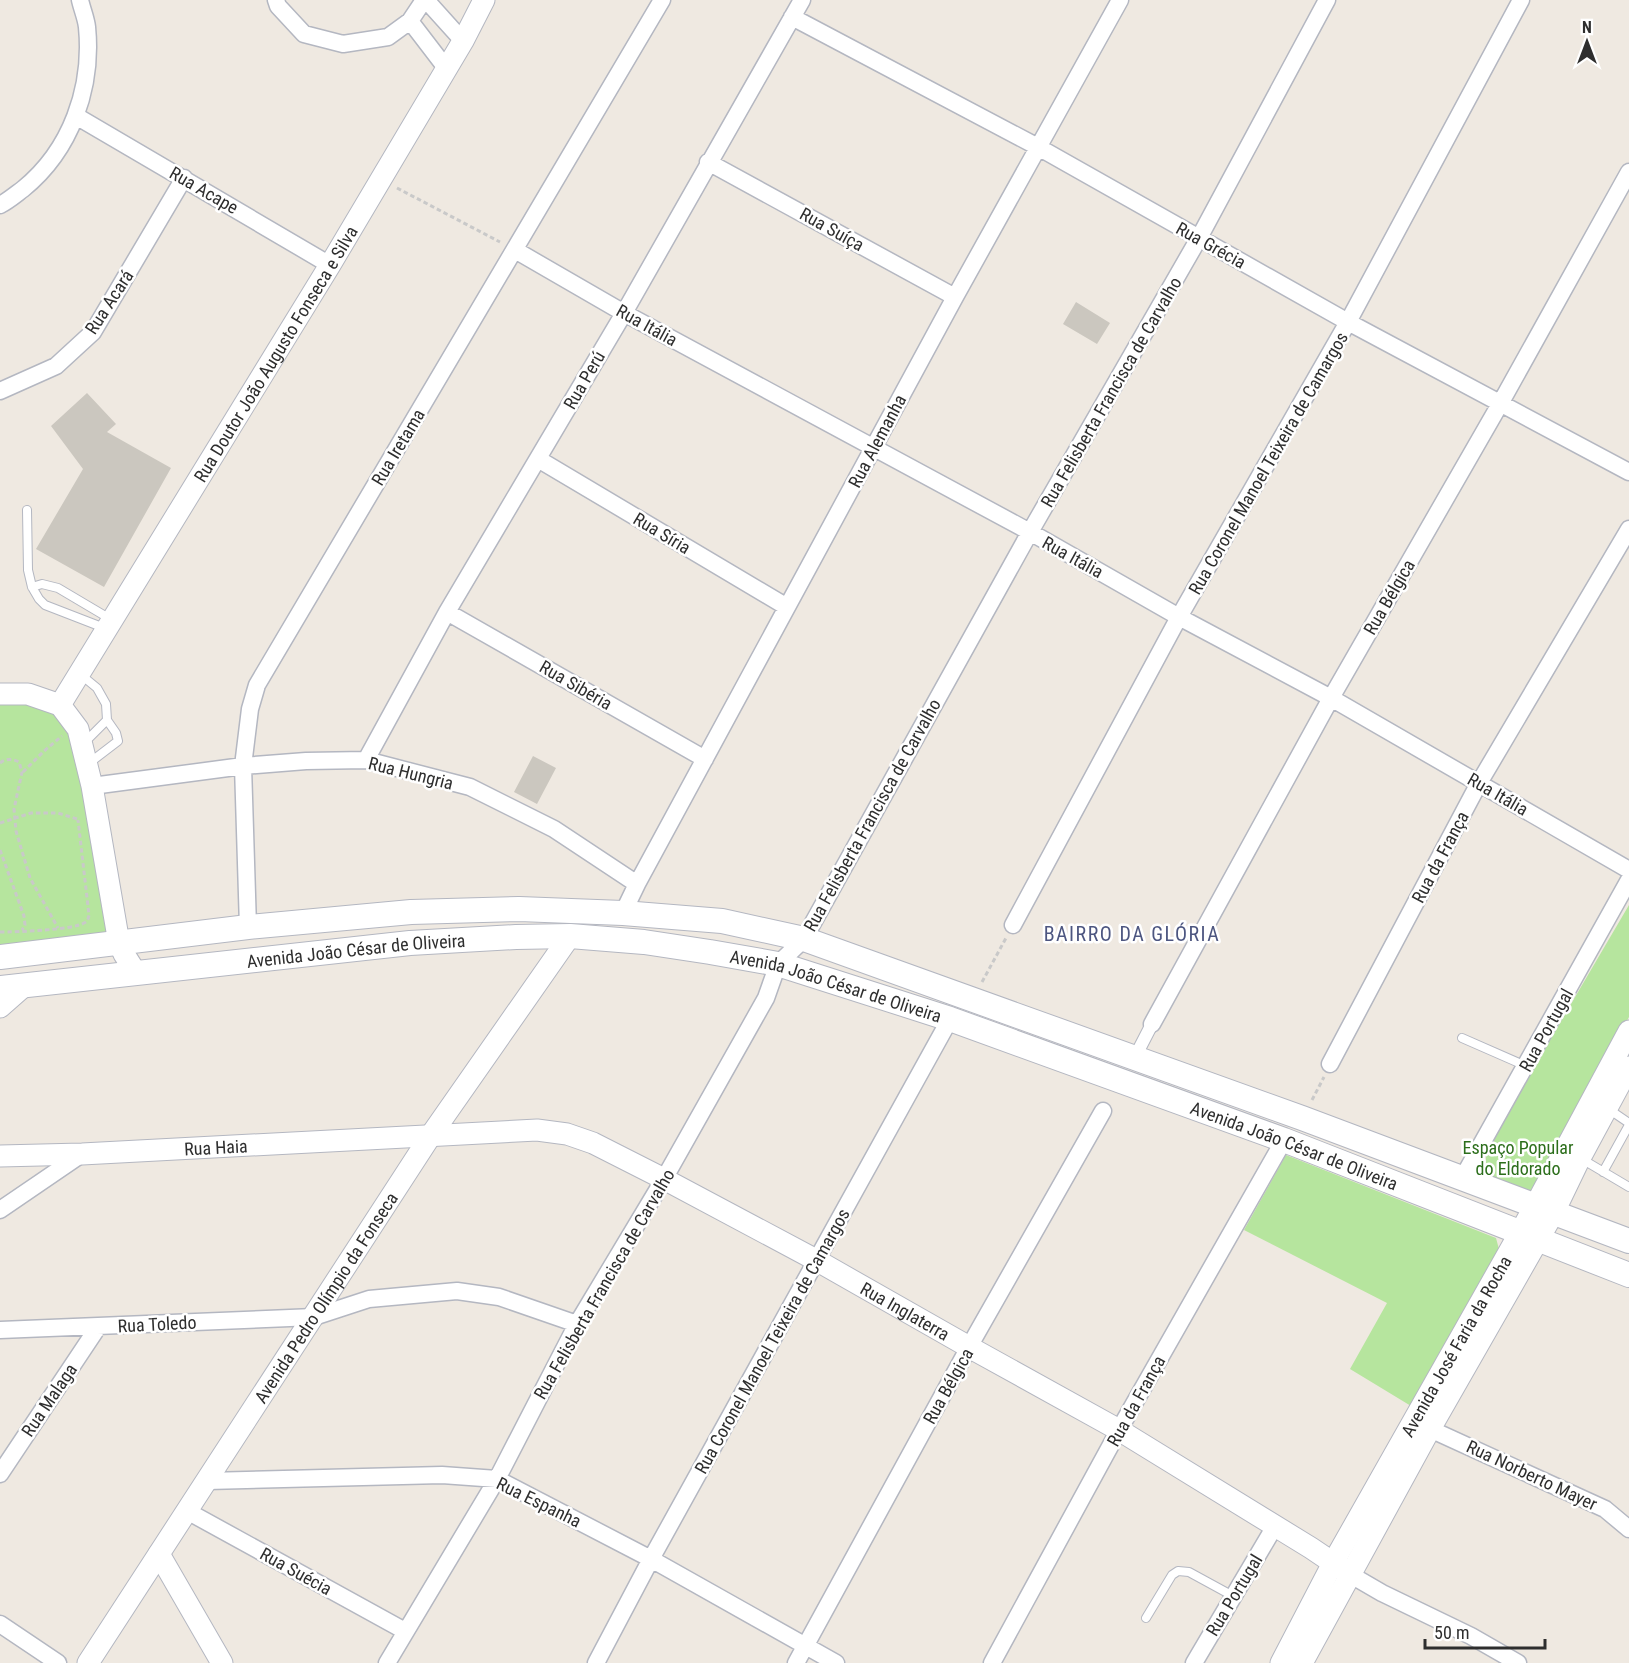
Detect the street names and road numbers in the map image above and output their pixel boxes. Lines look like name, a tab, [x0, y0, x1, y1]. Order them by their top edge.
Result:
street label: Rua Acape	[166, 162, 242, 218]
street label: Rua Suíça	[796, 203, 868, 255]
street label: Rua Grécia	[1172, 217, 1250, 273]
street label: Rua Doutor João Augusto Fonseca e Silva	[189, 222, 361, 485]
street label: Rua Acará	[81, 266, 137, 338]
street label: Rua Felisberta Francisca de Carvalho	[1036, 273, 1186, 511]
street label: Rua Itália	[613, 300, 681, 350]
street label: Rua Coronel Manoel Teixeira de Camargos	[1184, 328, 1352, 598]
street label: Rua Perú	[559, 347, 609, 413]
street label: Rua Alemanha	[844, 391, 910, 491]
street label: Rua Iretama	[367, 405, 429, 489]
street label: Rua Síria	[630, 508, 694, 558]
street label: Rua Itália	[1039, 532, 1107, 582]
street label: Rua Bélgica	[1359, 556, 1419, 638]
street label: Rua Sibéria	[536, 656, 616, 714]
street label: Rua Felisberta Francisca de Carvalho	[799, 695, 945, 935]
street label: Rua Hungria	[366, 752, 456, 794]
street label: Rua Itália	[1464, 768, 1532, 820]
street label: Rua da França	[1407, 808, 1473, 906]
street label: Avenida João César de Oliveira	[245, 929, 466, 971]
street label: Avenida João César de Oliveira	[728, 945, 944, 1026]
street label: Rua Portugal	[1515, 985, 1577, 1075]
street label: Avenida João César de Oliveira	[1188, 1097, 1401, 1194]
street label: Rua Haia	[183, 1135, 248, 1159]
street label: Rua Felisberta Francisca de Carvalho	[529, 1165, 679, 1403]
street label: Avenida Pedro Olímpio da Fonseca	[249, 1188, 402, 1407]
street label: Rua Coronel Manoel Teixeira de Camargos	[690, 1205, 854, 1477]
street label: Avenida José Faria da Rocha	[1396, 1252, 1515, 1440]
street label: Rua Inglaterra	[857, 1277, 953, 1344]
street label: Rua Toledo	[117, 1311, 197, 1337]
street label: Rua Bélgica	[919, 1344, 977, 1428]
street label: Rua da França	[1102, 1352, 1170, 1450]
street label: Rua Malaga	[17, 1360, 81, 1440]
street label: Rua Norberto Mayer	[1463, 1436, 1601, 1515]
street label: Rua Espanha	[493, 1472, 585, 1532]
street label: Rua Suécia	[257, 1543, 335, 1599]
street label: Rua Portugal	[1201, 1550, 1267, 1640]

